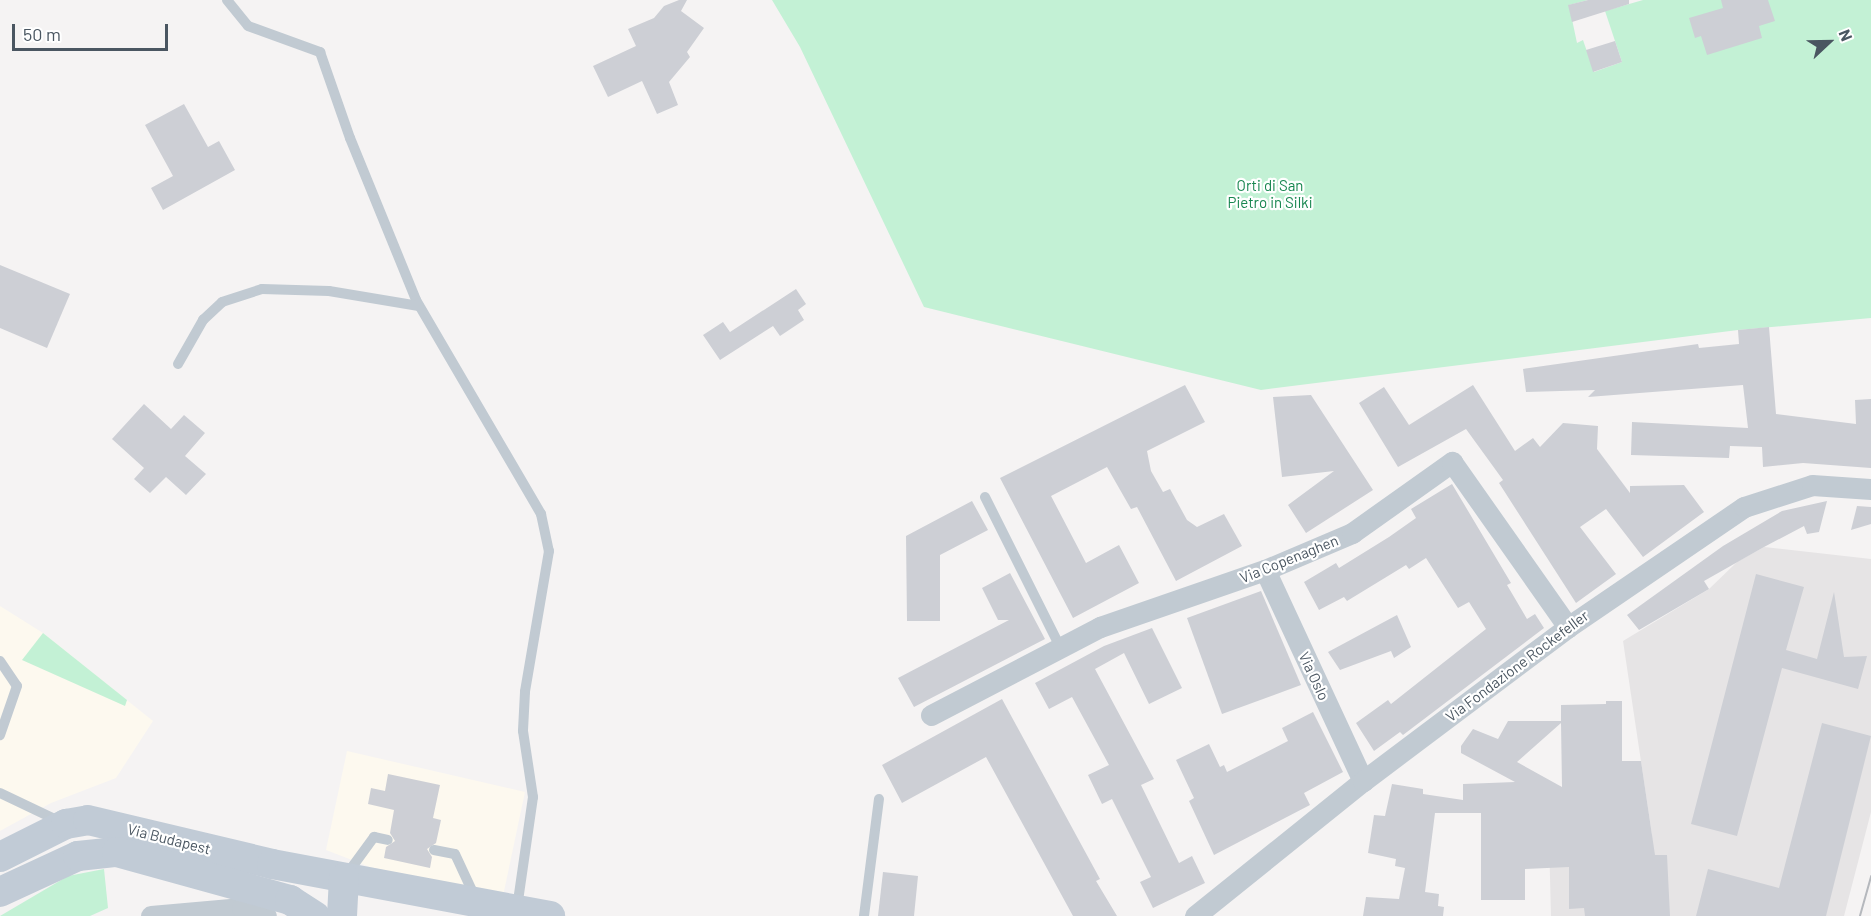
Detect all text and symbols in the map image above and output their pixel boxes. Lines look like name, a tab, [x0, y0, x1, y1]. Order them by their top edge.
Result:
scale bar	[15, 12, 171, 50]
north arrow	[1799, 12, 1859, 72]
text: 50 m	[23, 23, 61, 45]
text: N	[1835, 27, 1857, 44]
park label: Orti di San Pietro in Silki	[1228, 176, 1312, 211]
street label: Via Copenaghen	[1237, 531, 1341, 587]
street label: Via Fondazione Rockefeller	[1442, 606, 1592, 726]
street label: Via Oslo	[1295, 649, 1333, 703]
street label: Via Budapest	[126, 820, 212, 858]

